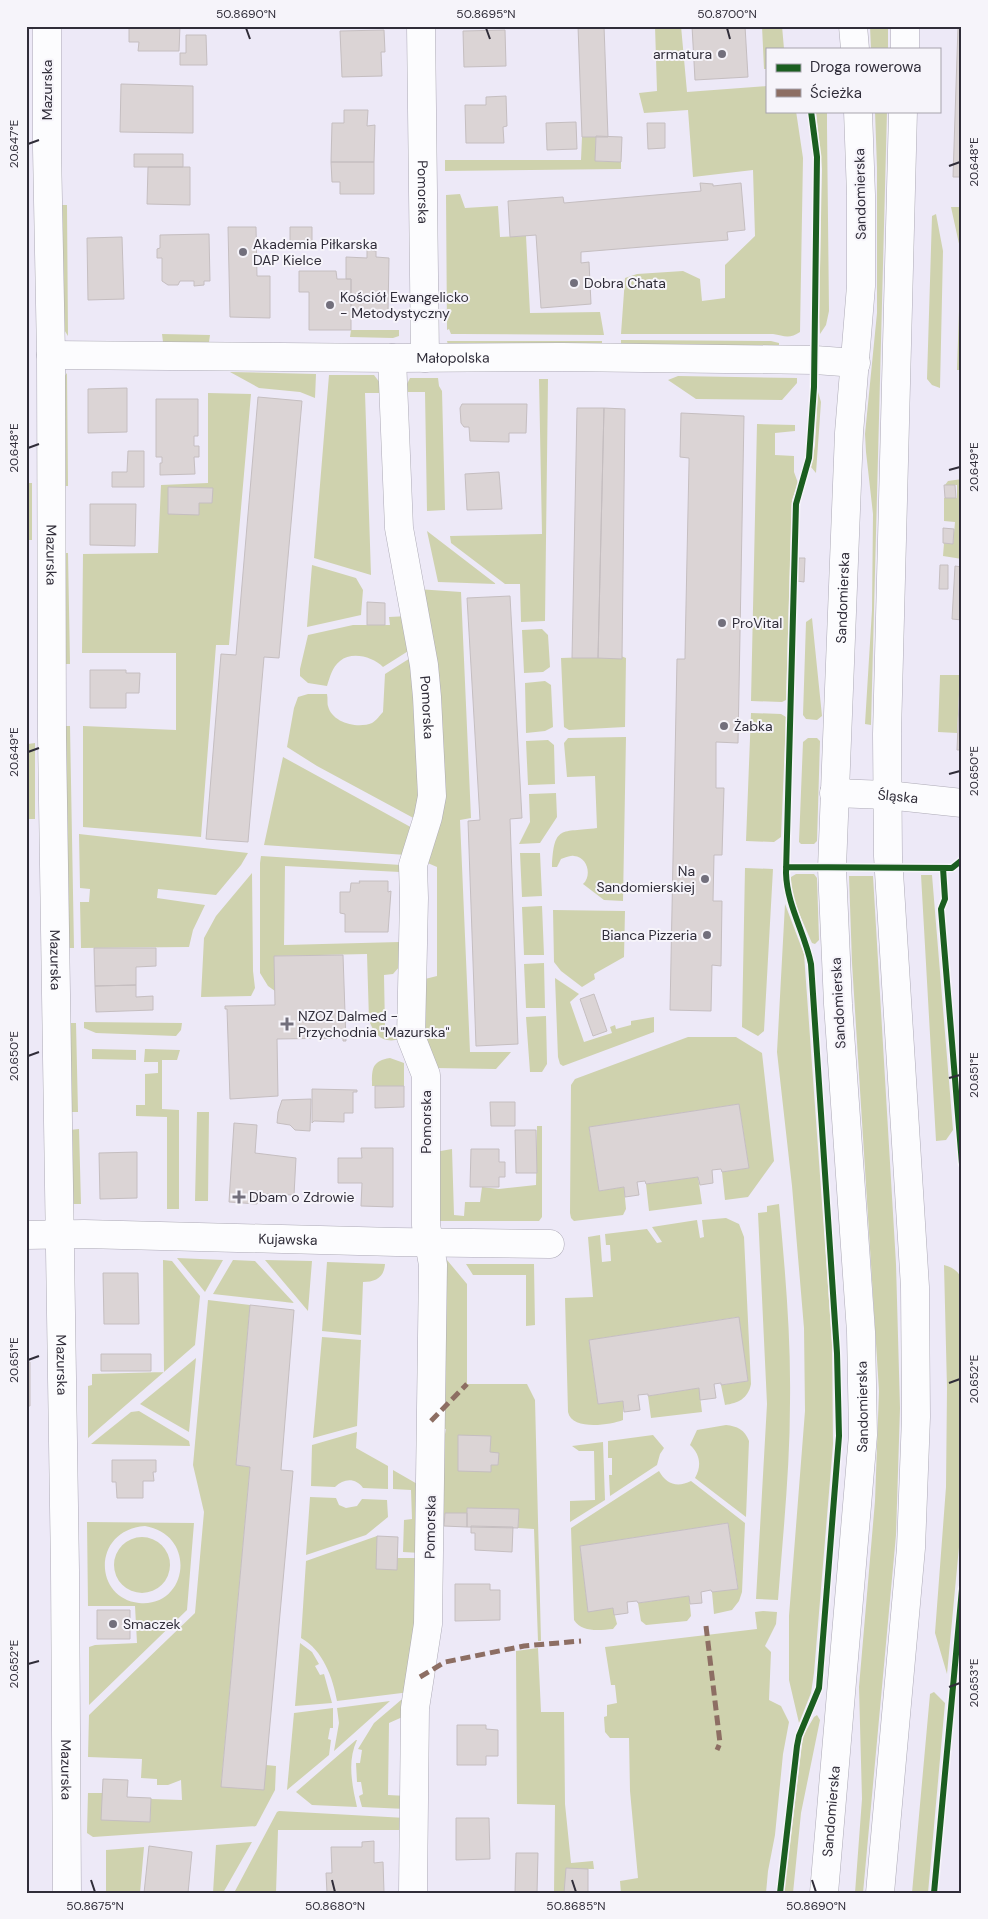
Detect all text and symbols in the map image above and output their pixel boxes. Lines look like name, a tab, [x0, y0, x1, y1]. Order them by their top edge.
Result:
text: 50.8690°N	[216, 6, 276, 22]
text: 50.8695°N	[456, 6, 516, 22]
text: 50.8700°N	[697, 6, 757, 22]
place label: armatura	[653, 45, 712, 63]
marker: armatura	[716, 48, 728, 60]
legend	[766, 48, 940, 112]
text: Droga rowerowa	[810, 57, 921, 77]
street label: Mazurska	[38, 60, 56, 120]
text: Ścieżka	[810, 83, 862, 103]
text: 20.647°E	[6, 119, 22, 168]
text: 20.648°E	[966, 137, 982, 187]
street label: Sandomierska	[850, 148, 870, 240]
street label: Pomorska	[414, 160, 432, 224]
place label: Akademia Piłkarska DAP Kielce	[253, 235, 377, 269]
marker: Akademia Piłkarska DAP Kielce	[237, 246, 249, 258]
place label: Dobra Chata	[584, 274, 666, 292]
marker: Dobra Chata	[568, 277, 580, 289]
place label: Kościół Ewangelicko - Metodystyczny	[340, 288, 469, 322]
marker: Kościół Ewangelicko - Metodystyczny	[324, 299, 336, 311]
street label: Małopolska	[416, 348, 490, 367]
text: 20.648°E	[6, 423, 22, 473]
text: 20.649°E	[966, 442, 982, 492]
street label: Mazurska	[42, 525, 61, 585]
street label: Sandomierska	[832, 552, 853, 644]
place label: ProVital	[732, 614, 782, 632]
marker: ProVital	[716, 617, 728, 629]
street label: Pomorska	[416, 675, 438, 740]
place label: Żabka	[734, 717, 773, 735]
marker: Żabka	[718, 720, 730, 732]
text: 20.649°E	[6, 727, 22, 777]
text: 20.650°E	[966, 746, 982, 796]
street label: Śląska	[877, 786, 919, 807]
place label: Na Sandomierskiej	[596, 862, 695, 896]
marker: Na Sandomierskiej	[699, 873, 711, 885]
place label: Bianca Pizzeria	[602, 926, 697, 944]
street label: Mazurska	[46, 929, 65, 990]
marker: Bianca Pizzeria	[701, 929, 713, 941]
street label: Sandomierska	[827, 957, 849, 1049]
place label: NZOZ Dalmed - Przychodnia "Mazurska"	[298, 1007, 450, 1041]
marker: NZOZ Dalmed - Przychodnia "Mazurska"	[280, 1017, 294, 1031]
text: 20.650°E	[6, 1031, 22, 1081]
text: 20.651°E	[966, 1052, 982, 1098]
street label: Pomorska	[417, 1090, 435, 1154]
place label: Dbam o Zdrowie	[249, 1188, 355, 1206]
marker: Dbam o Zdrowie	[233, 1191, 245, 1203]
street label: Kujawska	[258, 1229, 318, 1249]
street label: Mazurska	[52, 1334, 71, 1395]
text: 20.651°E	[6, 1337, 22, 1383]
text: 20.652°E	[966, 1354, 982, 1403]
street label: Sandomierska	[853, 1361, 872, 1453]
street label: Pomorska	[420, 1495, 440, 1559]
place label: Smaczek	[123, 1615, 181, 1633]
marker: Smaczek	[107, 1618, 119, 1630]
text: 20.652°E	[6, 1639, 22, 1688]
text: 20.653°E	[966, 1658, 982, 1708]
street label: Mazurska	[57, 1739, 75, 1800]
street label: Sandomierska	[818, 1765, 844, 1858]
text: 50.8675°N	[66, 1898, 124, 1914]
text: 50.8680°N	[305, 1898, 365, 1914]
text: 50.8685°N	[546, 1898, 606, 1914]
text: 50.8690°N	[786, 1898, 846, 1914]

